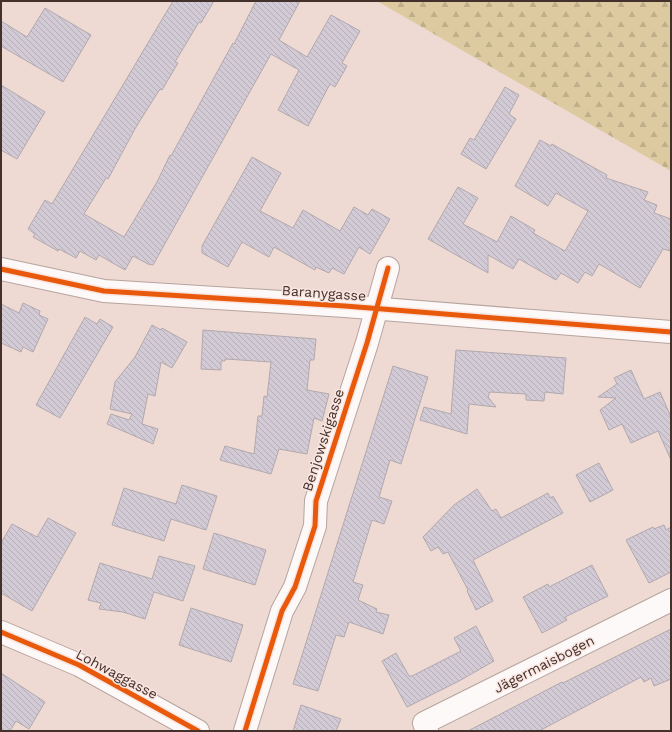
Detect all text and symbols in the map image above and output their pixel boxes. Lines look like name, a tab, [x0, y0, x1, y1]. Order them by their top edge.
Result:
street label: Baranygasse	[281, 282, 367, 304]
street label: Benjowskigasse	[299, 387, 347, 493]
street label: Jägermaisbogen	[491, 632, 597, 696]
street label: Lohwaggasse	[73, 646, 161, 702]

